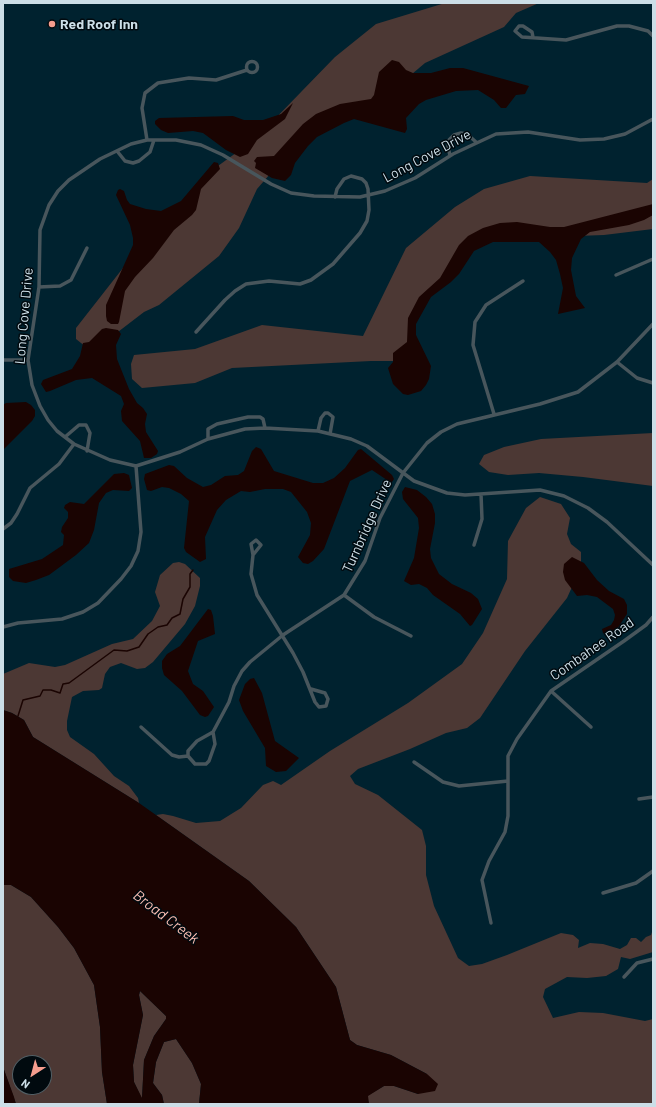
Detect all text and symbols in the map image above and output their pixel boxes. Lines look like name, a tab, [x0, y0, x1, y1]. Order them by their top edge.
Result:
place label: Red Roof Inn	[60, 16, 138, 32]
marker: Red Roof Inn	[47, 19, 57, 29]
street label: Long Cove Drive	[380, 126, 474, 186]
street label: Long Cove Drive	[11, 267, 37, 365]
street label: Turnbridge Drive	[339, 477, 395, 575]
street label: Combahee Road	[547, 614, 637, 684]
water label: Broad Creek	[129, 886, 203, 948]
north arrow	[12, 1055, 52, 1095]
text: N	[18, 1077, 32, 1092]

